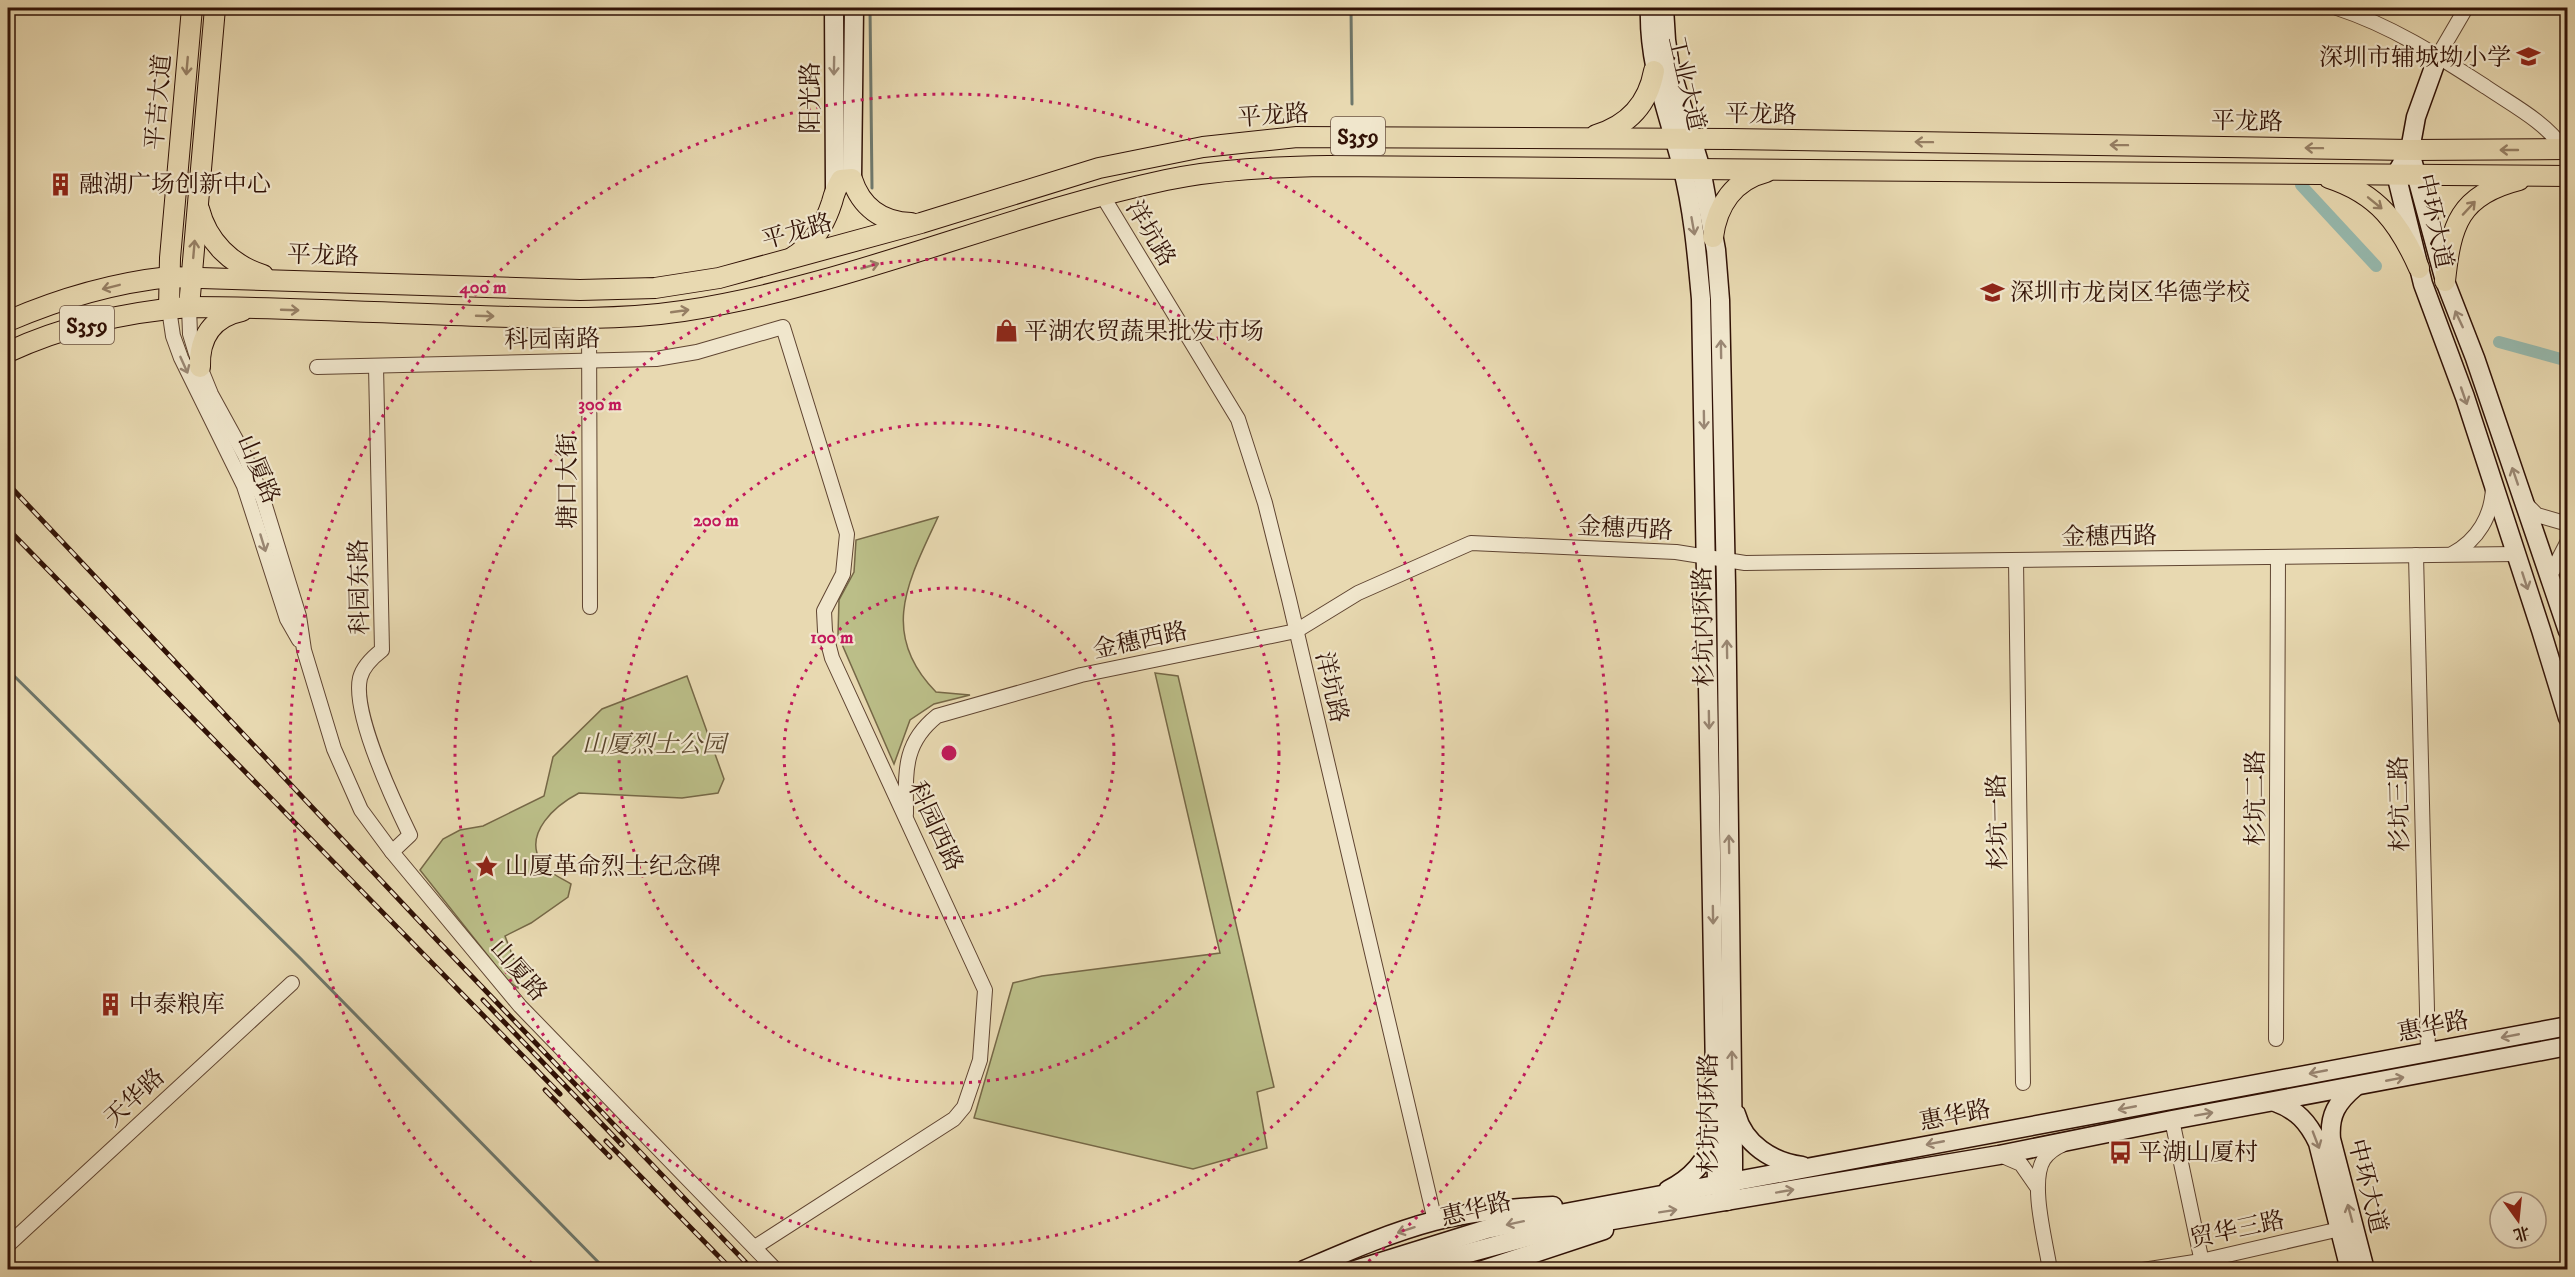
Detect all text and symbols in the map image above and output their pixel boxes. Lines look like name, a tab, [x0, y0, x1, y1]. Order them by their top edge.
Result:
street label: 工业大道	[1661, 33, 1711, 133]
place label: 深圳市辅城坳小学	[2319, 43, 2511, 73]
school or university icon: 深圳市辅城坳小学	[2516, 44, 2542, 70]
street label: 平吉大道	[140, 53, 178, 151]
one-way arrow	[181, 55, 192, 75]
one-way arrow	[828, 55, 840, 75]
street label: 阳光路	[796, 62, 826, 134]
street label: 平龙路	[1236, 99, 1310, 133]
street label: 平龙路	[1725, 99, 1797, 131]
street label: 平龙路	[2211, 106, 2283, 138]
road number: S359	[1331, 117, 1385, 155]
one-way arrow	[1915, 136, 1935, 148]
one-way arrow	[2110, 139, 2130, 151]
one-way arrow	[2305, 142, 2325, 154]
one-way arrow	[2500, 144, 2520, 156]
place label: 融湖广场创新中心	[79, 170, 271, 200]
building icon: 融湖广场创新中心	[48, 171, 74, 197]
street label: 中环大道	[2409, 171, 2459, 271]
street label: 洋坑路	[1119, 195, 1182, 272]
one-way arrow	[2367, 196, 2382, 210]
one-way arrow	[2462, 200, 2476, 215]
street label: 平龙路	[759, 208, 836, 256]
one-way arrow	[1687, 216, 1698, 235]
one-way arrow	[189, 240, 200, 259]
street label: 平龙路	[286, 240, 359, 272]
one-way arrow	[860, 260, 879, 271]
text: 400 m	[458, 277, 507, 299]
place label: 深圳市龙岗区华德学校	[2010, 278, 2250, 308]
school or university icon: 深圳市龙岗区华德学校	[1979, 279, 2005, 305]
one-way arrow	[102, 282, 121, 294]
one-way arrow	[280, 304, 300, 315]
road number: S359	[60, 306, 114, 344]
one-way arrow	[670, 306, 689, 317]
one-way arrow	[475, 310, 495, 322]
one-way arrow	[2453, 311, 2465, 329]
place label: 平湖农贸蔬果批发市场	[1024, 317, 1264, 347]
shop icon: 平湖农贸蔬果批发市场	[993, 318, 1019, 344]
street label: 科园南路	[504, 324, 600, 356]
one-way arrow	[1715, 339, 1727, 359]
one-way arrow	[179, 355, 190, 374]
one-way arrow	[2460, 386, 2471, 405]
text: 300 m	[578, 394, 622, 416]
one-way arrow	[1698, 410, 1709, 430]
street label: 山厦路	[230, 430, 286, 508]
street label: 塘口大街	[553, 433, 583, 529]
one-way arrow	[2509, 467, 2520, 486]
text: 200 m	[693, 510, 739, 532]
street label: 金穗西路	[1576, 512, 1674, 546]
street label: 金穗西路	[2061, 521, 2157, 553]
one-way arrow	[259, 533, 270, 552]
street label: 科园东路	[344, 539, 376, 635]
street label: 杉坑内环路	[1688, 567, 1720, 687]
one-way arrow	[2520, 571, 2531, 590]
street label: 金穗西路	[1090, 616, 1190, 666]
text: 100 m	[810, 627, 854, 649]
one-way arrow	[1721, 639, 1733, 659]
street label: 洋坑路	[1308, 649, 1354, 726]
one-way arrow	[1704, 710, 1715, 730]
park label: 山厦烈士公园	[582, 730, 730, 760]
centre of rings	[939, 743, 959, 763]
street label: 杉坑二路	[2241, 750, 2271, 846]
street label: 杉坑三路	[2384, 756, 2416, 852]
street label: 杉坑一路	[1982, 774, 2014, 870]
street label: 科园西路	[901, 777, 969, 876]
one-way arrow	[1723, 834, 1735, 854]
place label: 山厦革命烈士纪念碑	[505, 852, 721, 882]
place icon: 山厦革命烈士纪念碑	[474, 853, 500, 879]
one-way arrow	[1707, 905, 1718, 925]
street label: 山厦路	[483, 934, 553, 1008]
place label: 中泰粮库	[129, 990, 225, 1020]
building icon: 中泰粮库	[98, 991, 124, 1017]
street label: 惠华路	[2395, 1005, 2471, 1049]
one-way arrow	[2501, 1031, 2520, 1042]
one-way arrow	[1726, 1050, 1738, 1070]
street label: 杉坑内环路	[1694, 1053, 1724, 1173]
street label: 天华路	[98, 1062, 171, 1133]
one-way arrow	[2309, 1067, 2329, 1078]
one-way arrow	[2385, 1073, 2405, 1084]
street label: 惠华路	[1917, 1094, 1993, 1138]
one-way arrow	[2117, 1103, 2137, 1114]
one-way arrow	[2193, 1109, 2213, 1120]
one-way arrow	[2311, 1130, 2322, 1149]
street label: 中环大道	[2341, 1136, 2393, 1236]
one-way arrow	[1925, 1138, 1945, 1149]
place label: 平湖山厦村	[2138, 1138, 2258, 1168]
bus stop icon: 平湖山厦村	[2107, 1139, 2133, 1165]
one-way arrow	[1774, 1186, 1794, 1197]
street label: 惠华路	[1438, 1187, 1515, 1233]
north arrow	[2488, 1190, 2548, 1250]
one-way arrow	[2344, 1204, 2355, 1223]
one-way arrow	[1658, 1205, 1677, 1216]
street label: 贸华三路	[2187, 1205, 2287, 1255]
one-way arrow	[1506, 1218, 1526, 1229]
text: 北	[2511, 1222, 2532, 1245]
one-way arrow	[1397, 1225, 1416, 1236]

